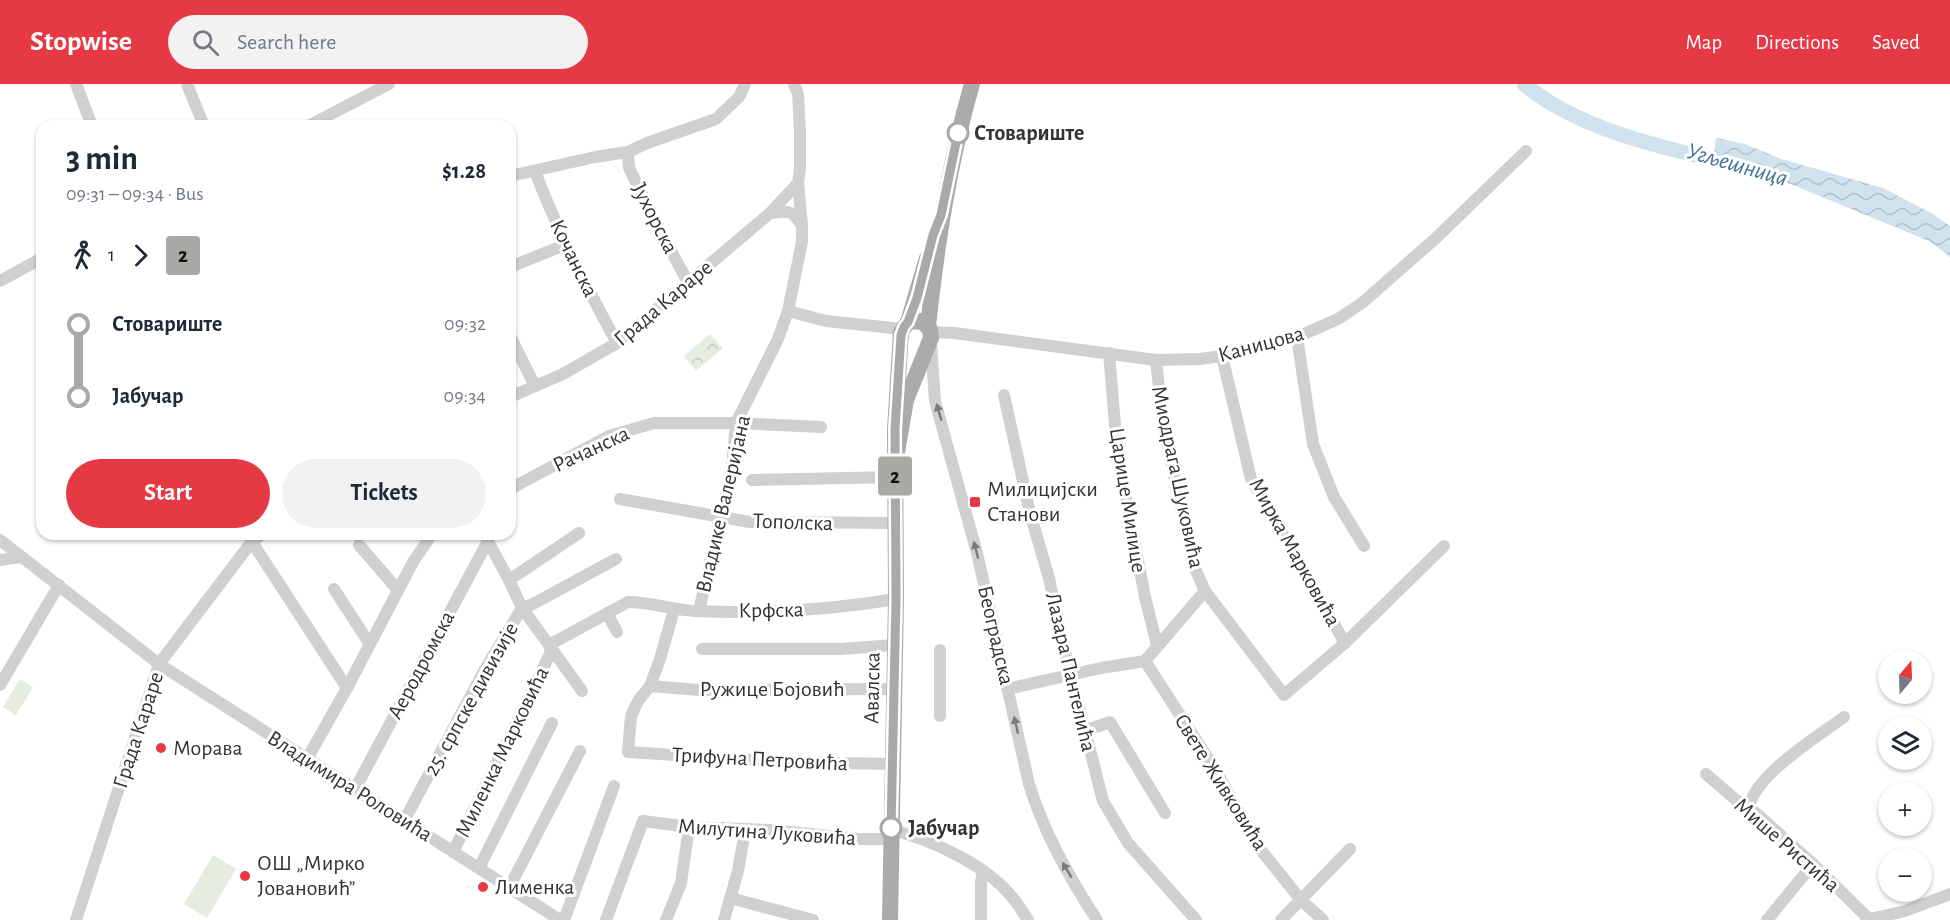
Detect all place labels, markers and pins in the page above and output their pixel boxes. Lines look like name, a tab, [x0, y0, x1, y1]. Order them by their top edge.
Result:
marker: Стовариште	[947, 122, 969, 144]
place label: Стовариште	[974, 122, 1084, 144]
place label: Милицијски Станови	[987, 478, 1098, 525]
marker: Милицијски Станови	[968, 495, 982, 509]
place label: Морава	[173, 737, 243, 759]
marker: Морава	[154, 741, 168, 755]
marker: Јабучар	[880, 817, 902, 839]
place label: Јабучар	[908, 817, 979, 840]
place label: ОШ „Мирко Јовановић”	[257, 852, 365, 899]
marker: ОШ „Мирко Јовановић”	[238, 869, 252, 883]
place label: Лименка	[495, 876, 574, 898]
marker: Лименка	[476, 880, 490, 894]

